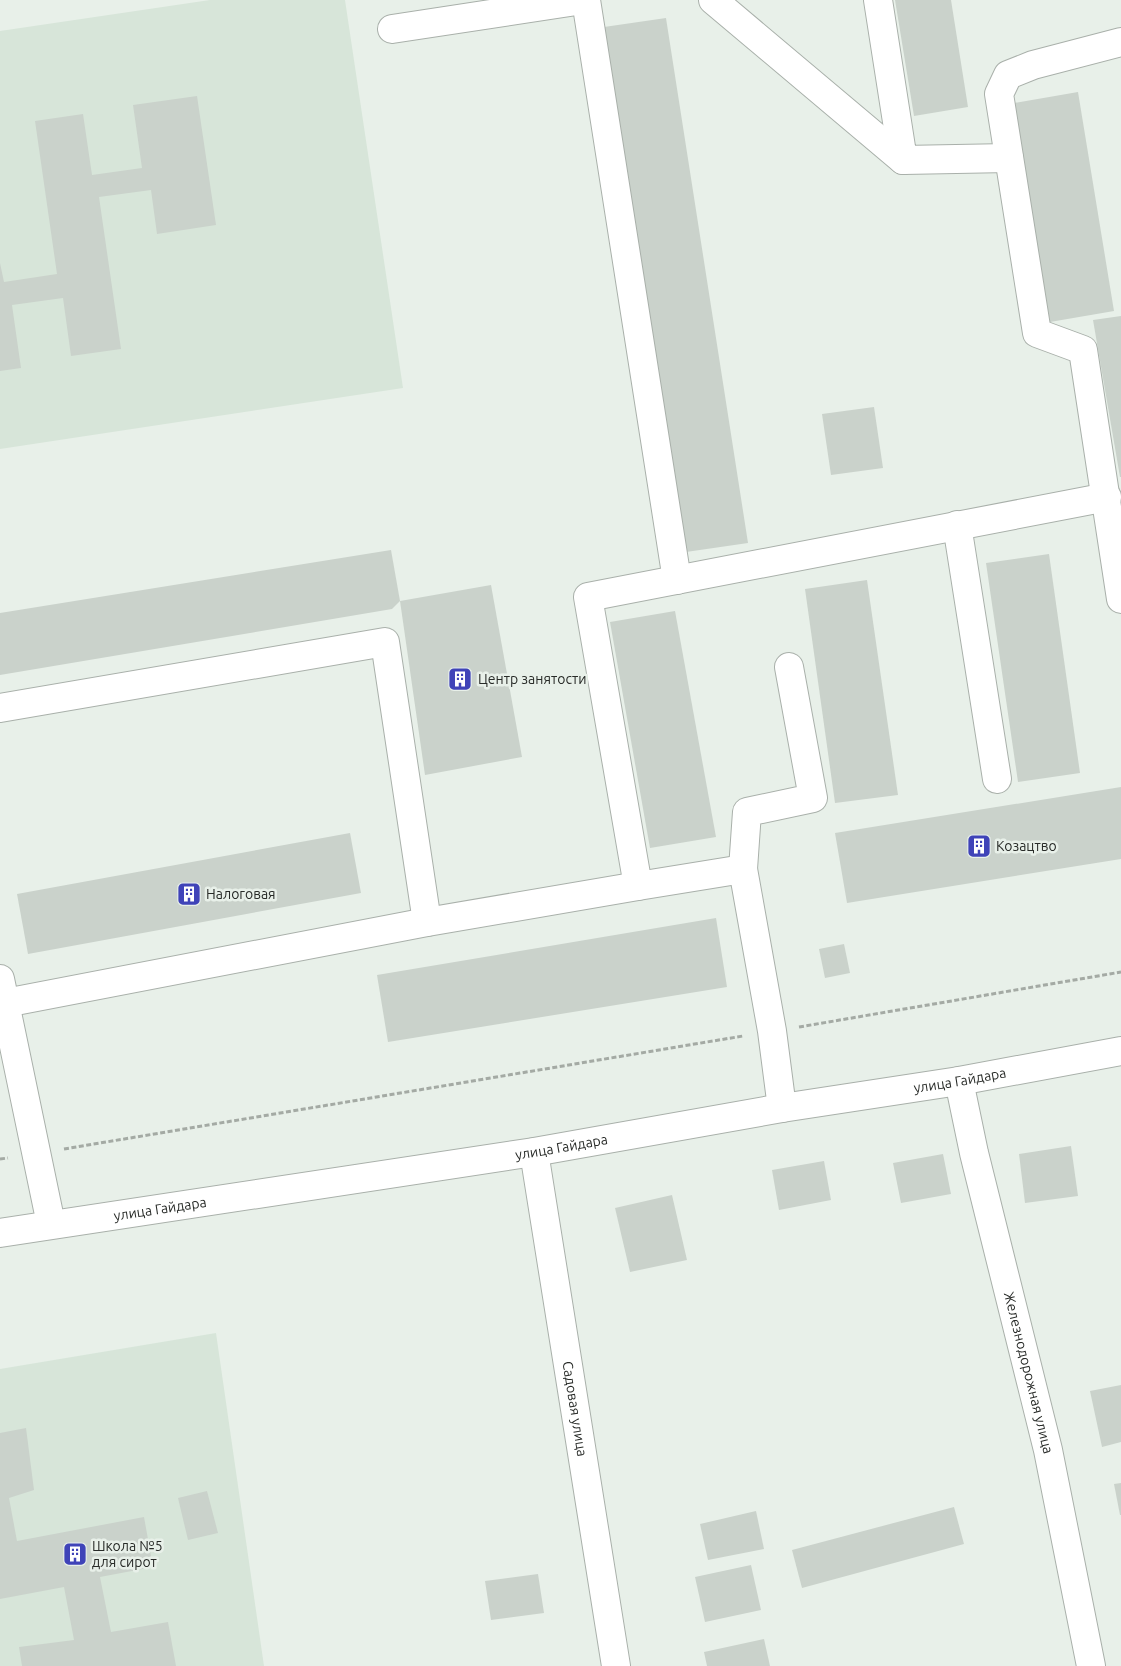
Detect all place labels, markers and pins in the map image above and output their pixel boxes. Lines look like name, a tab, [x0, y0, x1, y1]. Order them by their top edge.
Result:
building icon: Центр занятости	[447, 666, 473, 692]
place label: Центр занятости	[478, 671, 587, 687]
building icon: Козацтво	[966, 833, 992, 859]
place label: Козацтво	[996, 838, 1057, 854]
building icon: Налоговая	[176, 881, 202, 907]
place label: Налоговая	[206, 886, 276, 902]
place label: Школа №5 для сирот	[92, 1538, 163, 1570]
building icon: Школа №5 для сирот	[62, 1541, 88, 1567]

